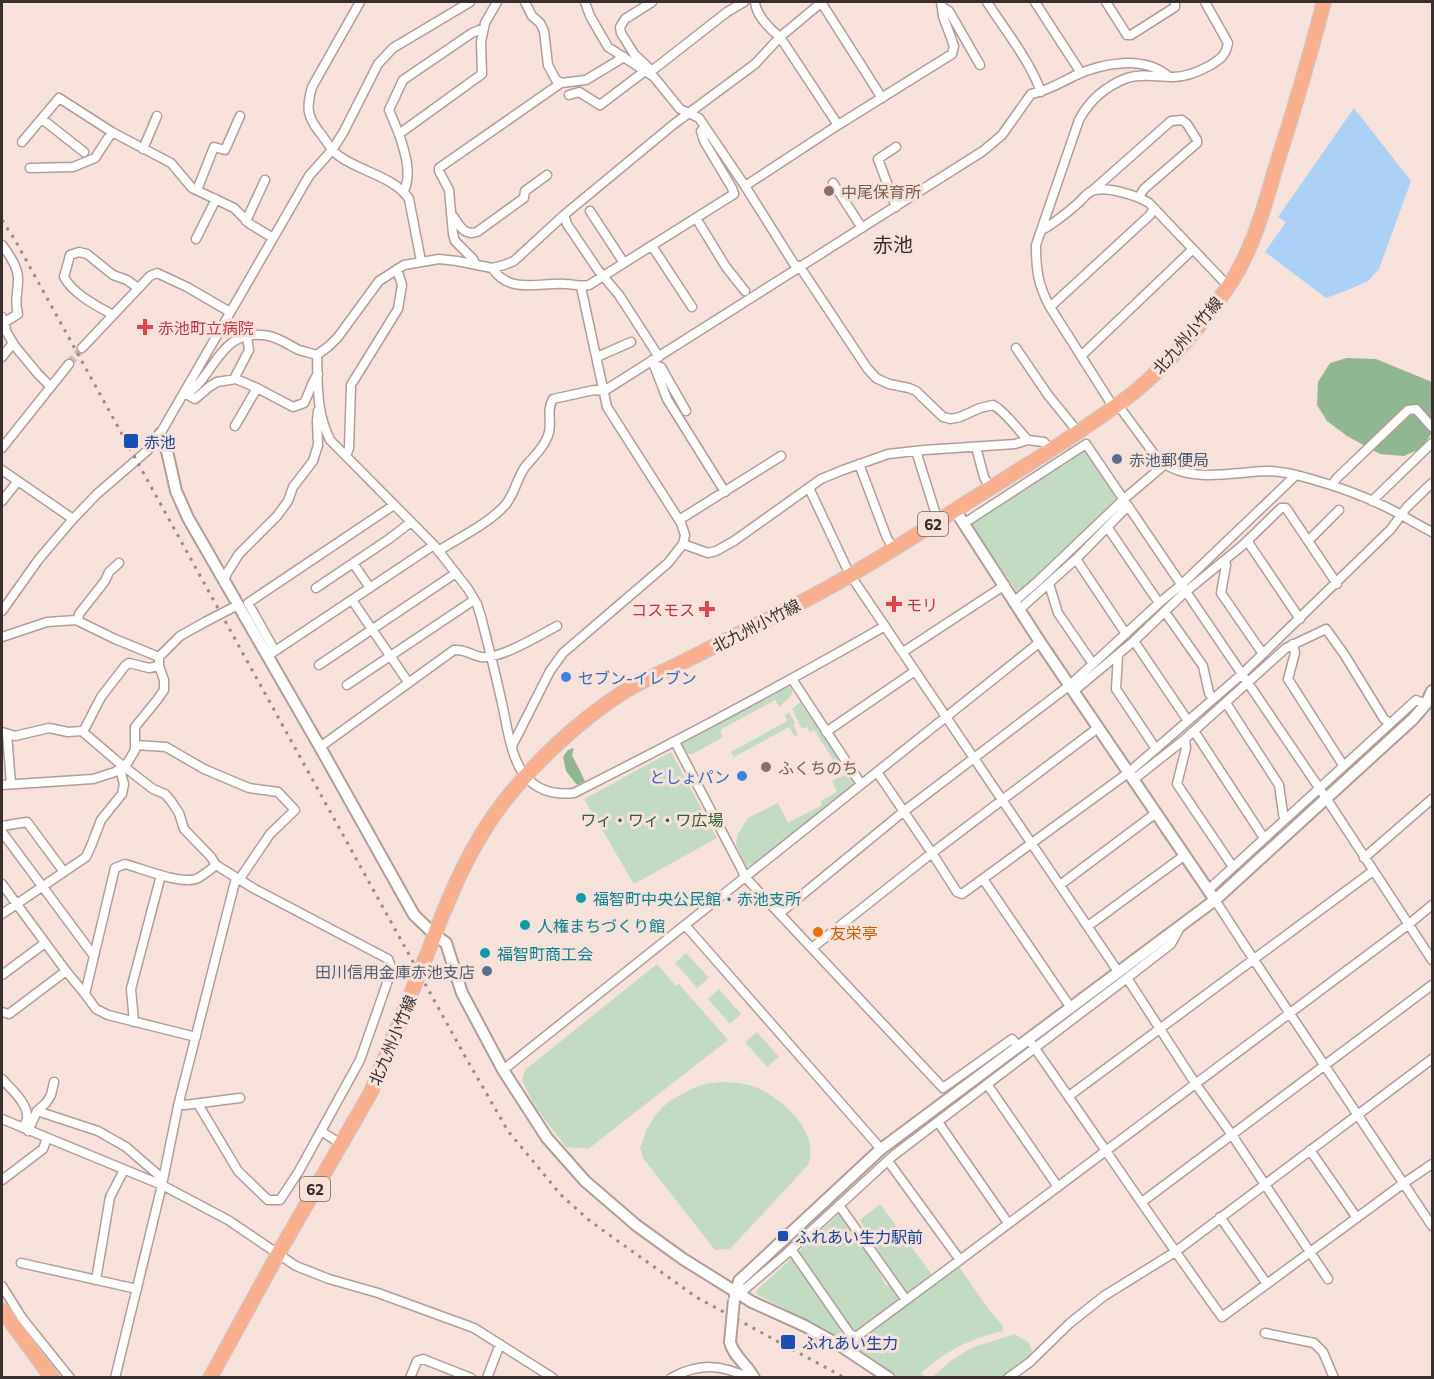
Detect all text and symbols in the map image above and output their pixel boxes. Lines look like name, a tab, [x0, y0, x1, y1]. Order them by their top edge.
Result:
place label: 中尾保育所	[841, 182, 921, 201]
marker: 中尾保育所	[822, 184, 836, 198]
district label: 赤池	[873, 232, 913, 256]
street label: 北九州小竹線	[1148, 293, 1226, 377]
marker: 赤池町立病院	[136, 318, 154, 336]
place label: 赤池町立病院	[158, 318, 254, 337]
marker: 赤池	[122, 432, 140, 450]
place label: 赤池	[144, 432, 176, 451]
place label: 赤池郵便局	[1129, 450, 1209, 469]
marker: 赤池郵便局	[1110, 452, 1124, 466]
road number: 62	[918, 512, 948, 536]
street label: 北九州小竹線	[709, 595, 803, 655]
place label: モリ	[906, 595, 938, 614]
marker: モリ	[887, 597, 901, 611]
place label: コスモス	[631, 600, 695, 619]
marker: コスモス	[700, 602, 714, 616]
place label: セブン-イレブン	[578, 668, 697, 687]
marker: セブン-イレブン	[559, 670, 573, 684]
place label: ふくちのち	[778, 758, 858, 777]
marker: ふくちのち	[759, 760, 773, 774]
place label: としょパン	[649, 767, 730, 786]
marker: としょパン	[735, 769, 749, 783]
park label: ワィ・ワィ・ワ広場	[580, 810, 724, 829]
place label: 福智町中央公民館・赤池支所	[593, 889, 801, 908]
marker: 福智町中央公民館・赤池支所	[574, 891, 588, 905]
place label: 人権まちづくり館	[537, 916, 665, 935]
marker: 人権まちづくり館	[518, 918, 532, 932]
place label: 友栄亭	[830, 923, 878, 942]
marker: 友栄亭	[811, 925, 825, 939]
place label: 福智町商工会	[497, 944, 593, 963]
marker: 福智町商工会	[478, 946, 492, 960]
place label: 田川信用金庫赤池支店	[315, 962, 475, 981]
marker: 田川信用金庫赤池支店	[480, 964, 494, 978]
street label: 北九州小竹線	[364, 992, 420, 1088]
road number: 62	[300, 1177, 330, 1201]
place label: ふれあい生力駅前	[795, 1227, 923, 1246]
marker: ふれあい生力駅前	[776, 1229, 790, 1243]
marker: ふれあい生力	[779, 1333, 797, 1351]
place label: ふれあい生力	[802, 1333, 898, 1352]

